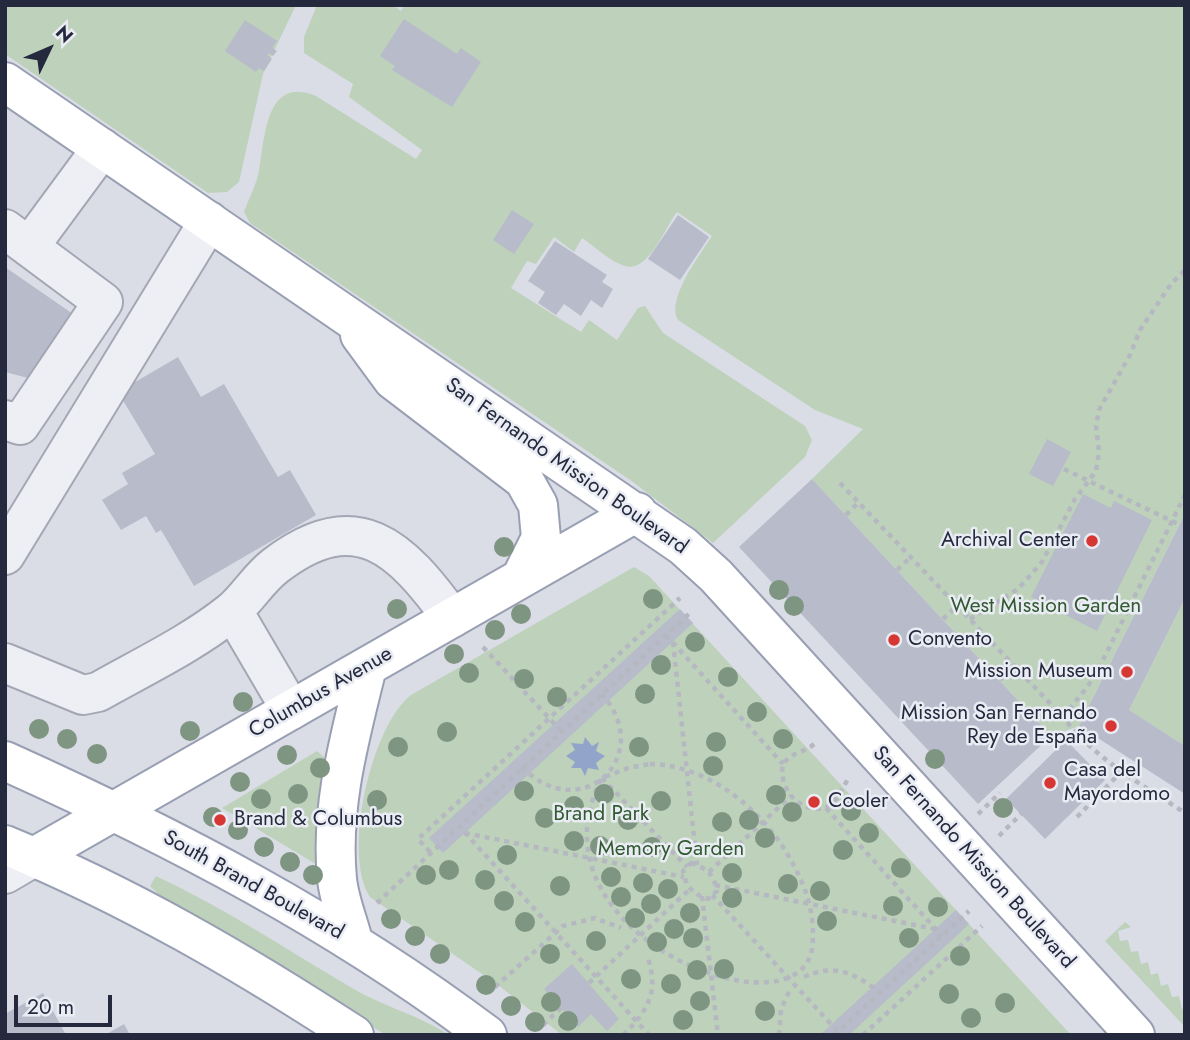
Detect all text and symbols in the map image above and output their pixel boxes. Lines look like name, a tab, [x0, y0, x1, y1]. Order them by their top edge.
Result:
north arrow	[14, 14, 84, 84]
text: N	[50, 19, 79, 49]
street label: San Fernando Mission Boulevard	[440, 373, 692, 561]
place label: Archival Center	[941, 528, 1078, 554]
marker: Archival Center	[1084, 533, 1100, 549]
park label: West Mission Garden	[951, 594, 1141, 620]
place label: Convento	[908, 627, 992, 653]
marker: Convento	[886, 632, 902, 648]
street label: Columbus Avenue	[245, 642, 397, 744]
place label: Mission Museum	[965, 659, 1113, 685]
marker: Mission Museum	[1119, 664, 1135, 680]
place label: Mission San Fernando Rey de España	[901, 701, 1097, 751]
marker: Mission San Fernando Rey de España	[1103, 718, 1119, 734]
street label: San Fernando Mission Boulevard	[866, 742, 1080, 974]
place label: Casa del Mayordomo	[1064, 758, 1170, 808]
marker: Casa del Mayordomo	[1042, 775, 1058, 791]
place label: Cooler	[828, 789, 888, 815]
marker: Cooler	[806, 794, 822, 810]
park label: Brand Park	[553, 802, 649, 828]
place label: Brand & Columbus	[234, 807, 402, 833]
marker: Brand & Columbus	[212, 812, 228, 828]
street label: South Brand Boulevard	[158, 826, 348, 946]
park label: Memory Garden	[598, 837, 744, 863]
scale bar	[18, 981, 116, 1025]
text: 20 m	[27, 992, 74, 1022]

